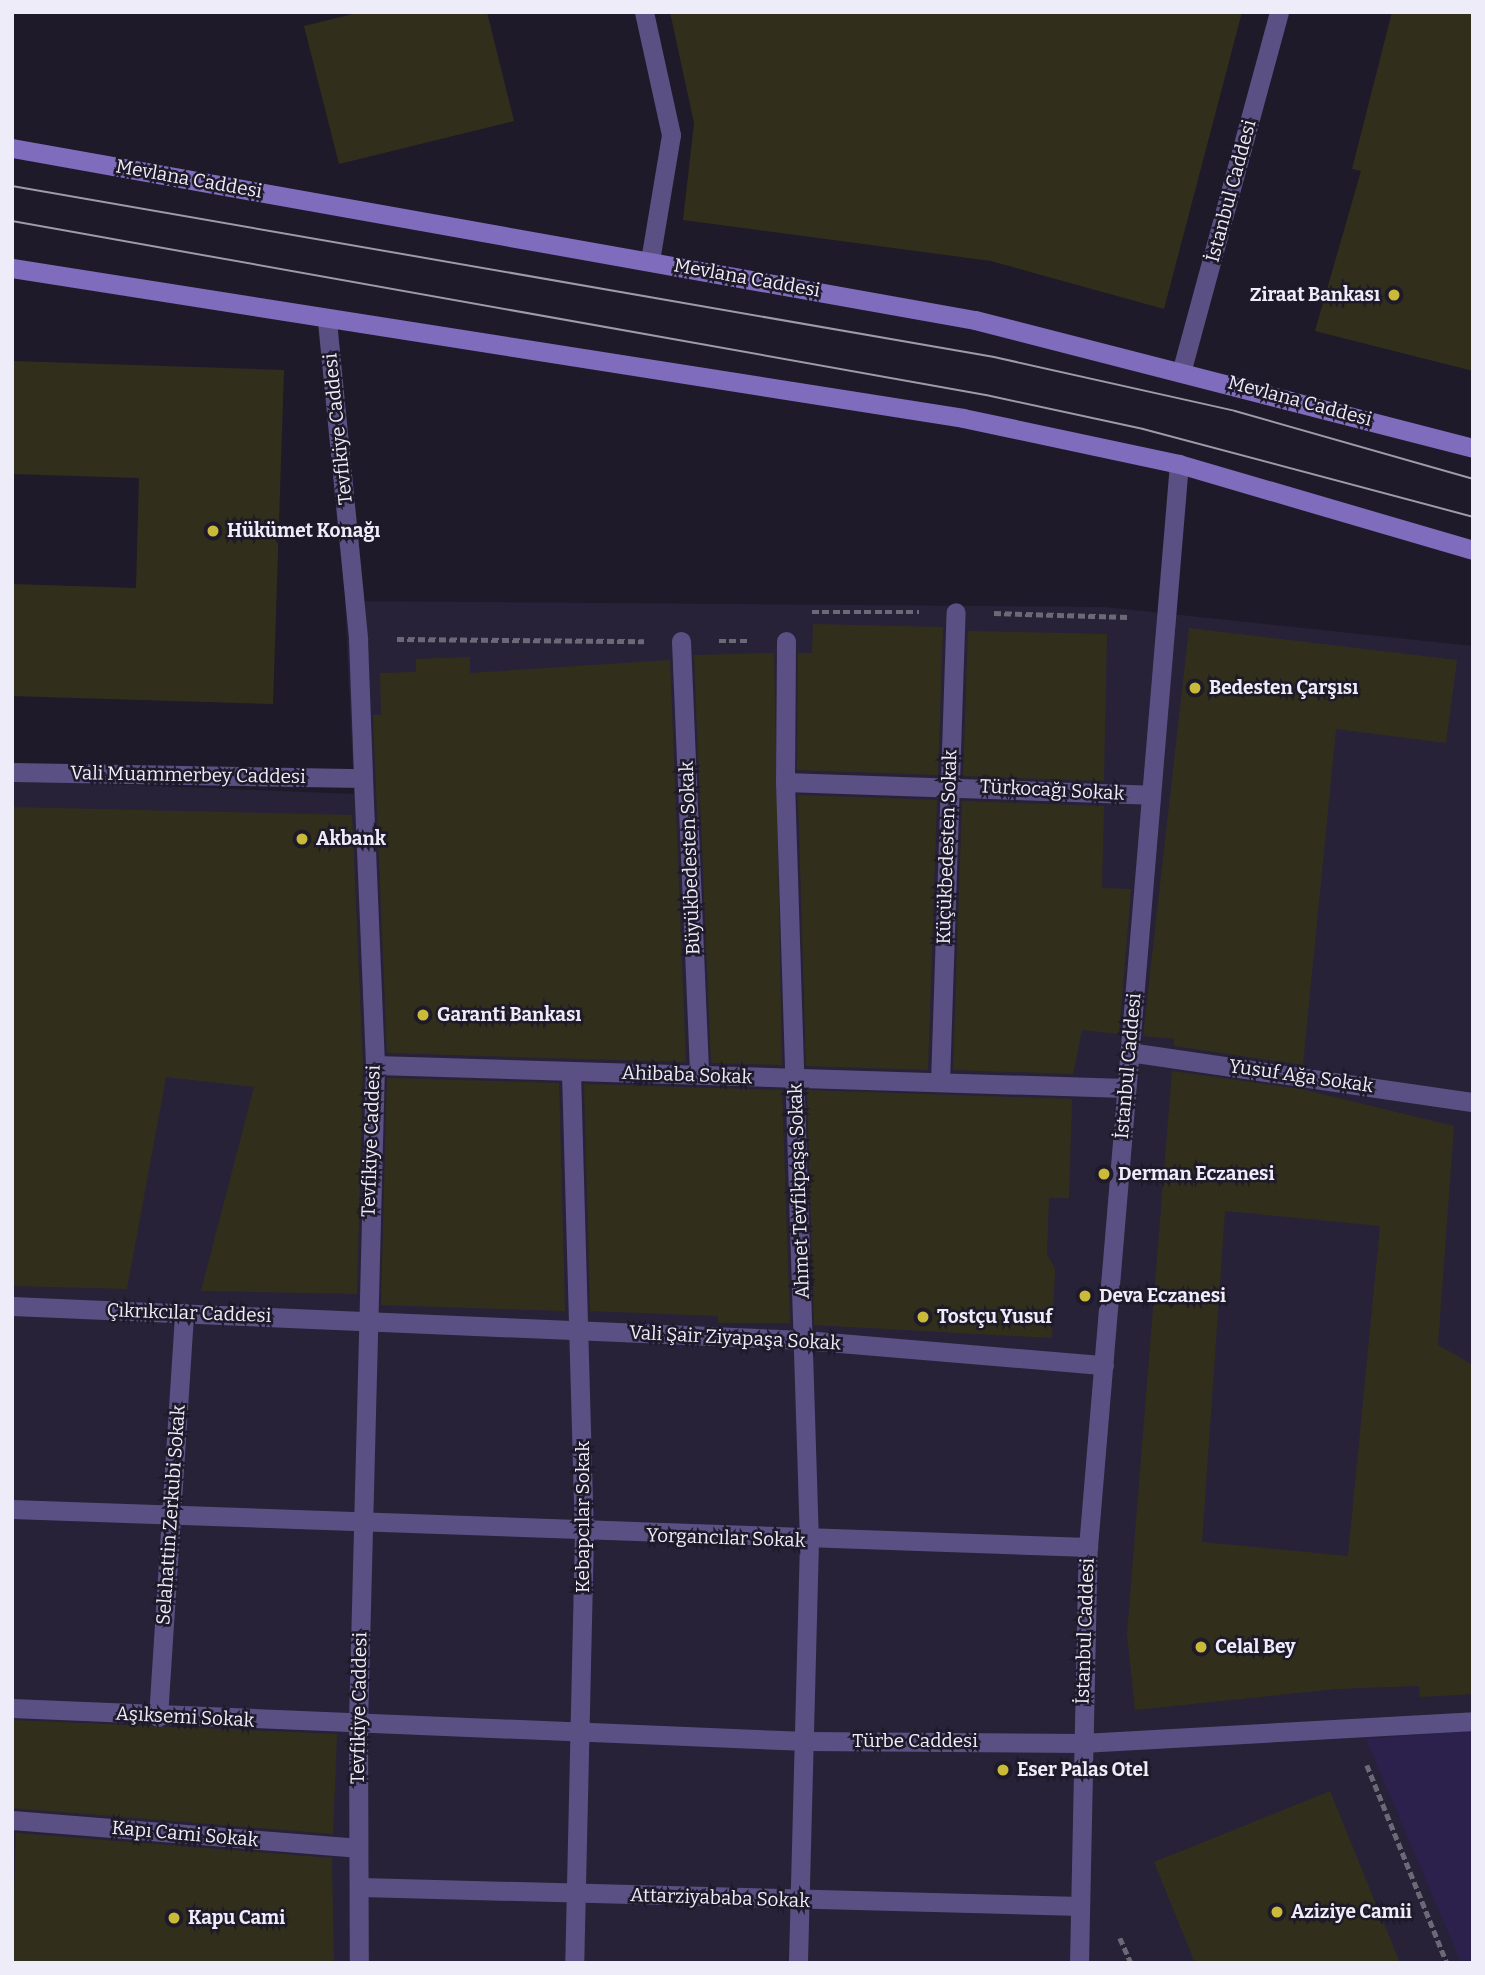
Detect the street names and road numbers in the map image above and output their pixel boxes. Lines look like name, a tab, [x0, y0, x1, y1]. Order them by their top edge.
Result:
street label: İstanbul Caddesi	[1201, 117, 1261, 265]
street label: Mevlana Caddesi	[114, 155, 264, 203]
street label: Mevlana Caddesi	[672, 254, 822, 302]
street label: Tevfikiye Caddesi	[319, 352, 357, 506]
street label: Mevlana Caddesi	[1225, 371, 1375, 431]
street label: Küçükbedesten Sokak	[932, 749, 962, 945]
street label: Büyükbedesten Sokak	[675, 761, 705, 955]
street label: Vali Muammerbey Caddesi	[70, 762, 306, 788]
street label: Türkocağı Sokak	[979, 775, 1125, 805]
street label: İstanbul Caddesi	[1110, 992, 1146, 1140]
street label: Yusuf Ağa Sokak	[1227, 1055, 1375, 1097]
street label: Ahibaba Sokak	[621, 1061, 753, 1089]
street label: Tevfikiye Caddesi	[357, 1065, 385, 1217]
street label: Ahmet Tevfikpaşa Sokak	[784, 1083, 814, 1299]
street label: Çıkrıkcılar Caddesi	[106, 1299, 272, 1327]
street label: Vali Şair Ziyapaşa Sokak	[629, 1321, 841, 1355]
street label: Selahattin Zerkubi Sokak	[152, 1404, 190, 1626]
street label: Kebapcılar Sokak	[572, 1441, 594, 1593]
street label: Yorgancılar Sokak	[646, 1524, 806, 1552]
street label: İstanbul Caddesi	[1071, 1557, 1099, 1705]
street label: Tevfikiye Caddesi	[346, 1632, 372, 1784]
street label: Aşıksemi Sokak	[115, 1702, 255, 1732]
street label: Türbe Caddesi	[852, 1730, 978, 1752]
street label: Kapı Cami Sokak	[111, 1816, 259, 1852]
street label: Attarziyababa Sokak	[630, 1883, 810, 1913]

